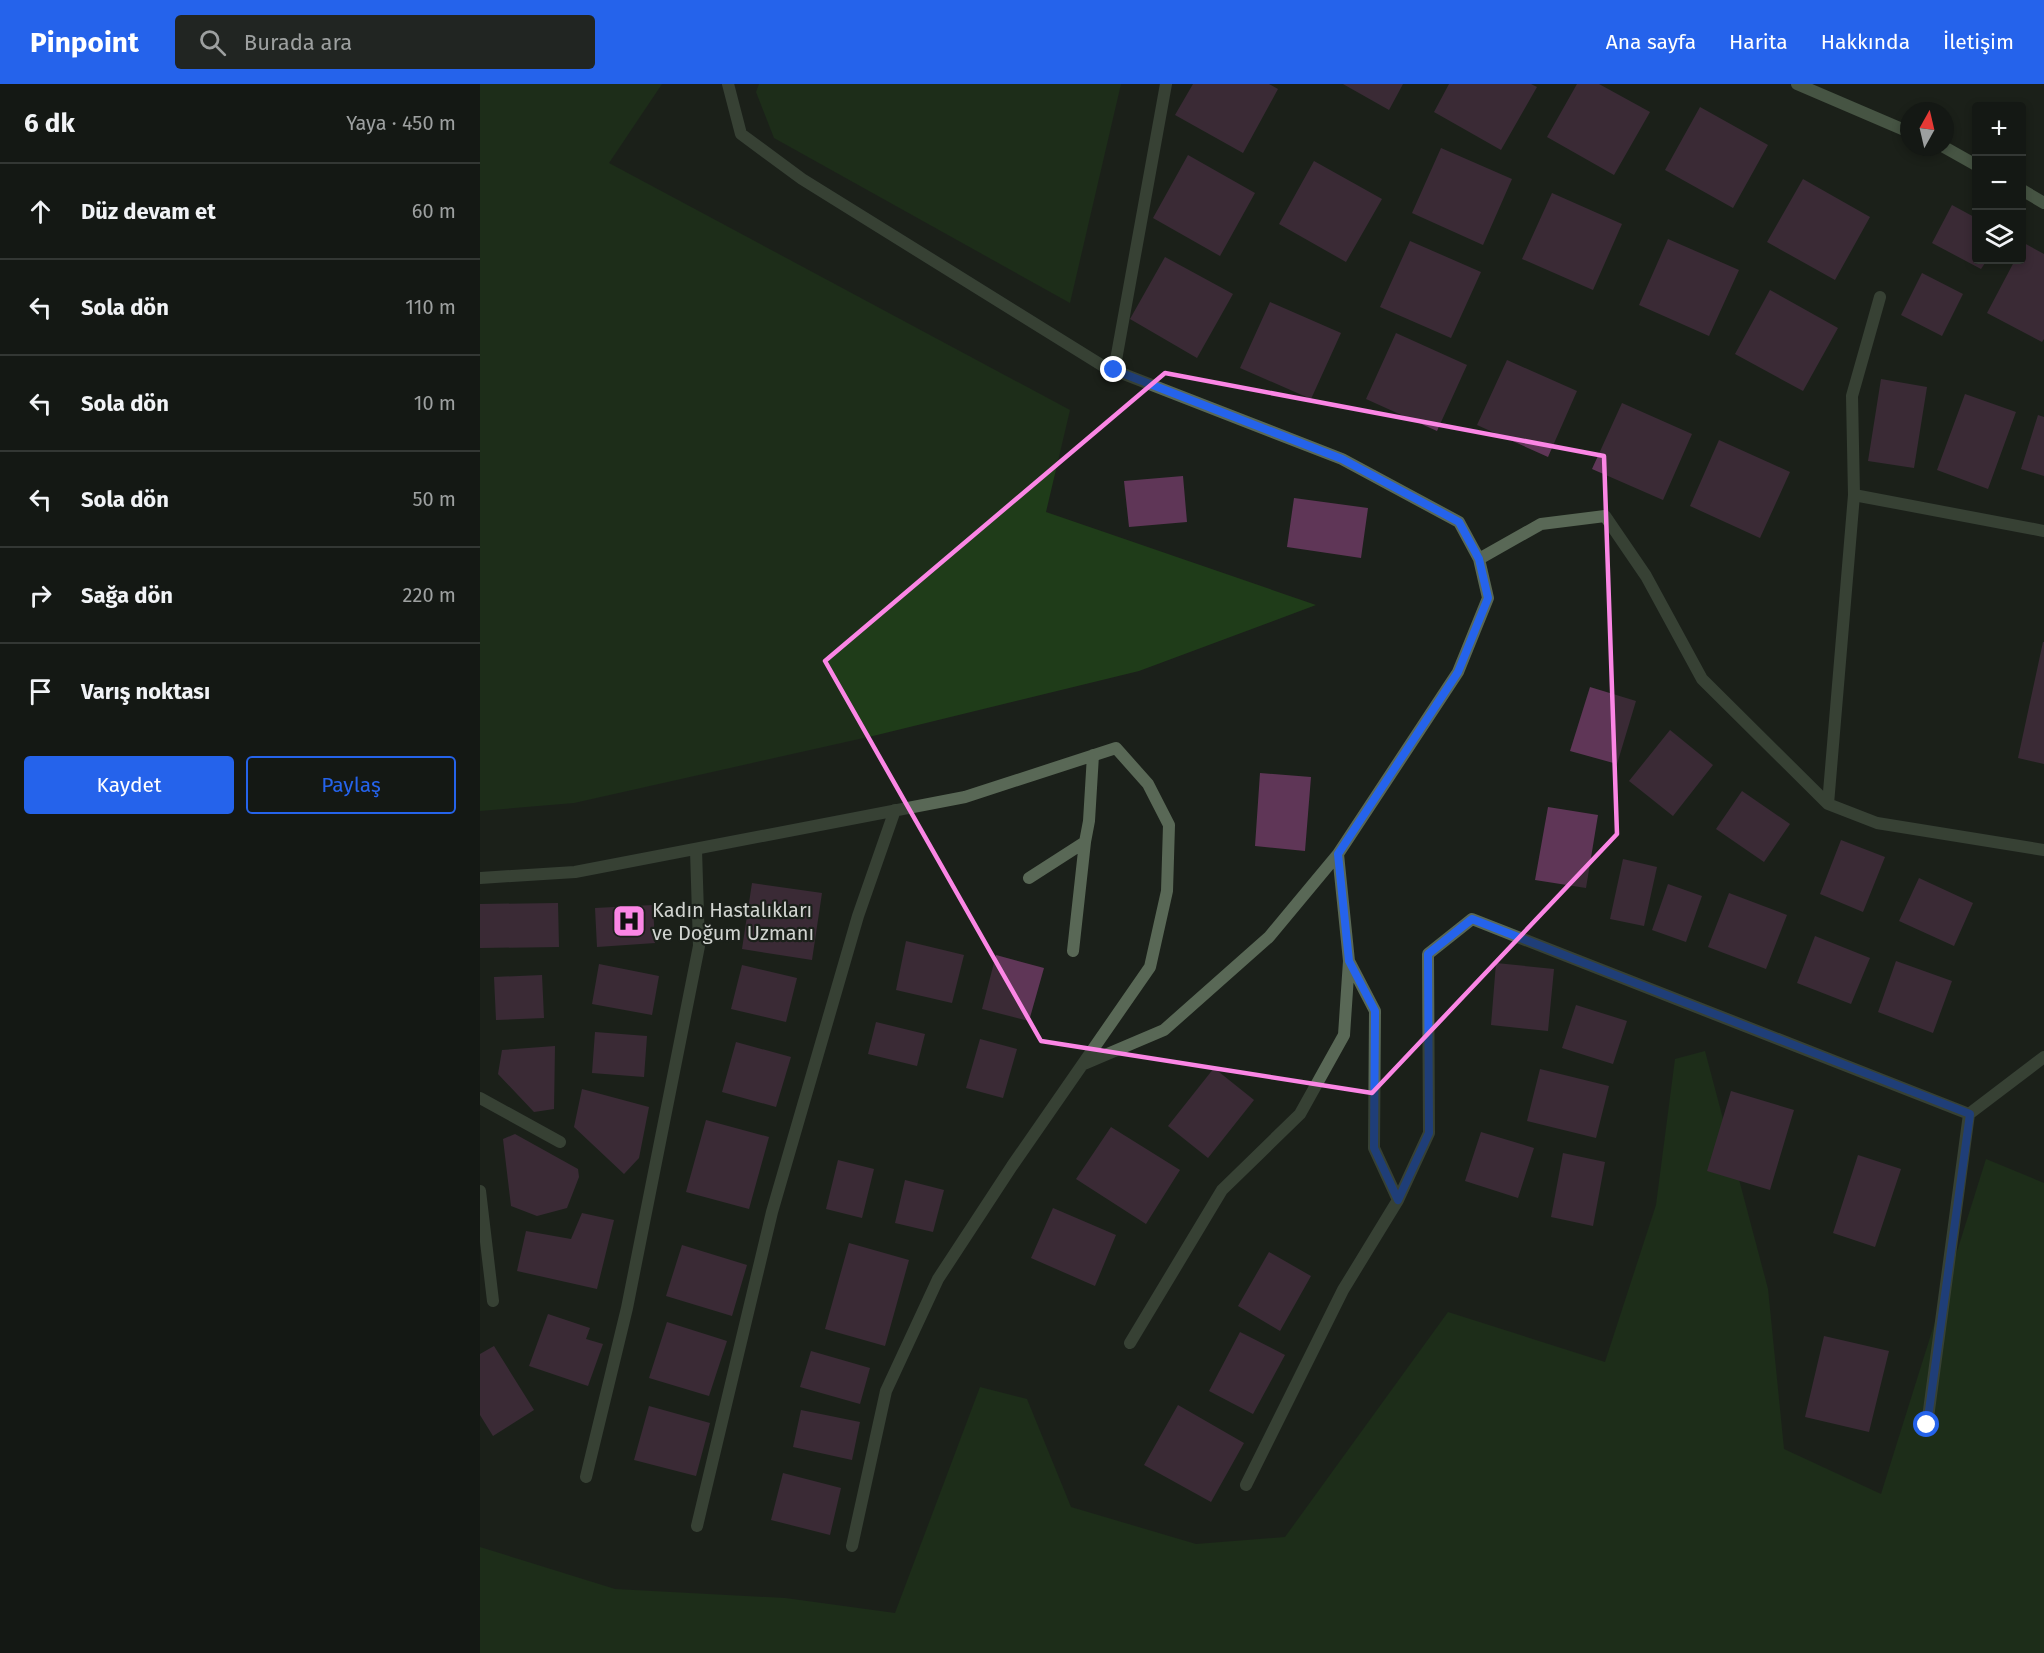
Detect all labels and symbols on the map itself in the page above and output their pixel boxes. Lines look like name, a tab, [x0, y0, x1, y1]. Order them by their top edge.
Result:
north arrow	[1900, 102, 1954, 156]
route end	[1100, 356, 1126, 382]
place label: Kadın Hastalıkları ve Doğum Uzmanı	[652, 898, 814, 945]
hospital icon: Kadın Hastalıkları ve Doğum Uzmanı	[611, 903, 647, 939]
route start	[1913, 1411, 1939, 1437]

